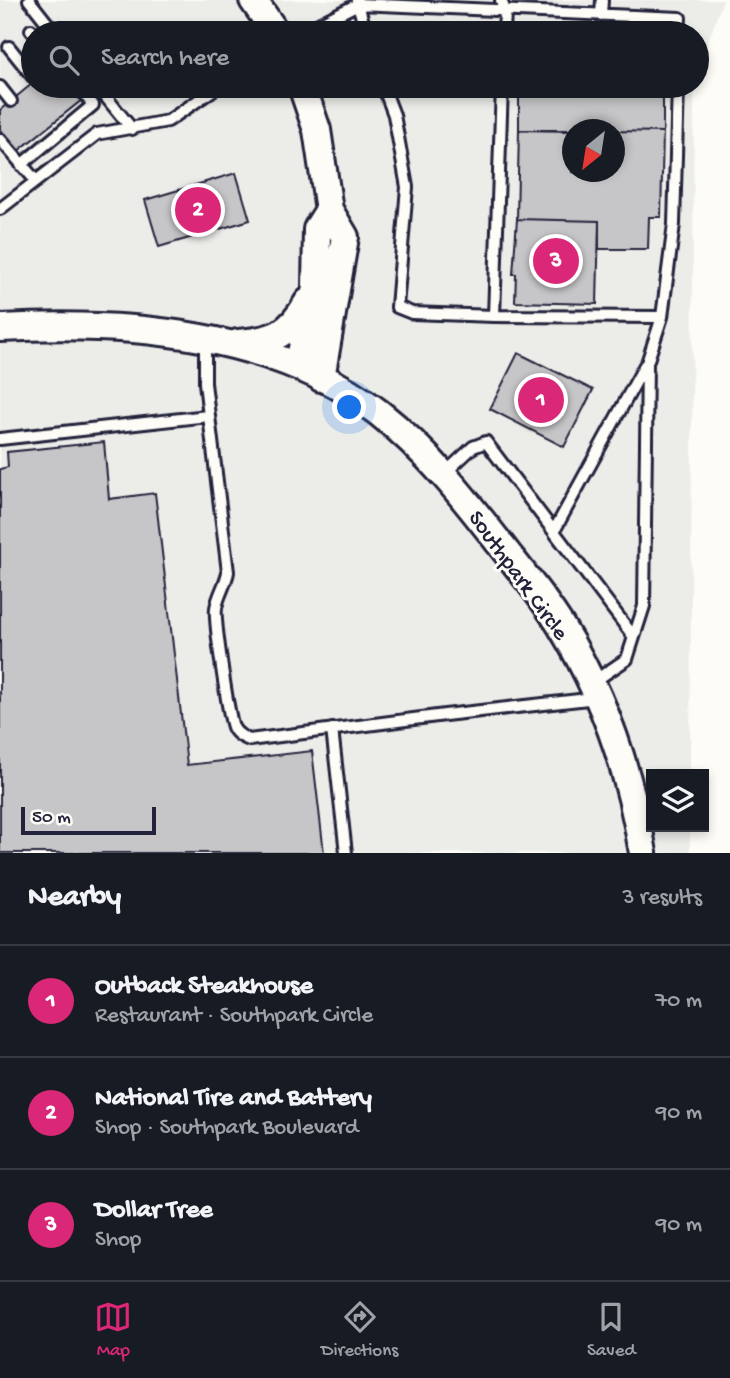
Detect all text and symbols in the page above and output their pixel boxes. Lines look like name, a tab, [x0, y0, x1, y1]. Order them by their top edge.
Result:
search box	[21, 21, 709, 98]
icon: search	[45, 41, 83, 79]
text: Search here	[101, 44, 229, 75]
north arrow	[562, 119, 625, 182]
pin: 2	[175, 184, 221, 236]
pin: 3	[533, 235, 579, 287]
pin: 1	[518, 374, 564, 426]
your location	[332, 390, 366, 424]
street label: Southpark Circle	[461, 506, 574, 647]
map controls	[646, 769, 709, 832]
button: layers	[646, 769, 709, 832]
scale bar	[21, 804, 156, 836]
text: 50 m	[32, 807, 71, 830]
text: Nearby	[28, 881, 121, 916]
text: 3 results	[622, 885, 702, 912]
text: Outback Steakhouse	[95, 972, 313, 1003]
text: 1	[46, 988, 56, 1015]
text: 70 m	[655, 988, 702, 1015]
text: Restaurant · Southpark Circle	[95, 1003, 373, 1030]
text: National Tire and Battery	[95, 1084, 372, 1115]
text: 2	[45, 1100, 57, 1127]
text: 90 m	[656, 1100, 702, 1127]
text: Shop · Southpark Boulevard	[95, 1115, 358, 1142]
text: Dollar Tree	[95, 1196, 213, 1227]
text: 3	[45, 1212, 57, 1239]
text: 90 m	[656, 1212, 702, 1239]
text: Shop	[95, 1227, 141, 1254]
tab: Map	[94, 1298, 132, 1363]
tab: Directions	[321, 1298, 398, 1363]
tab: Saved	[587, 1298, 636, 1363]

